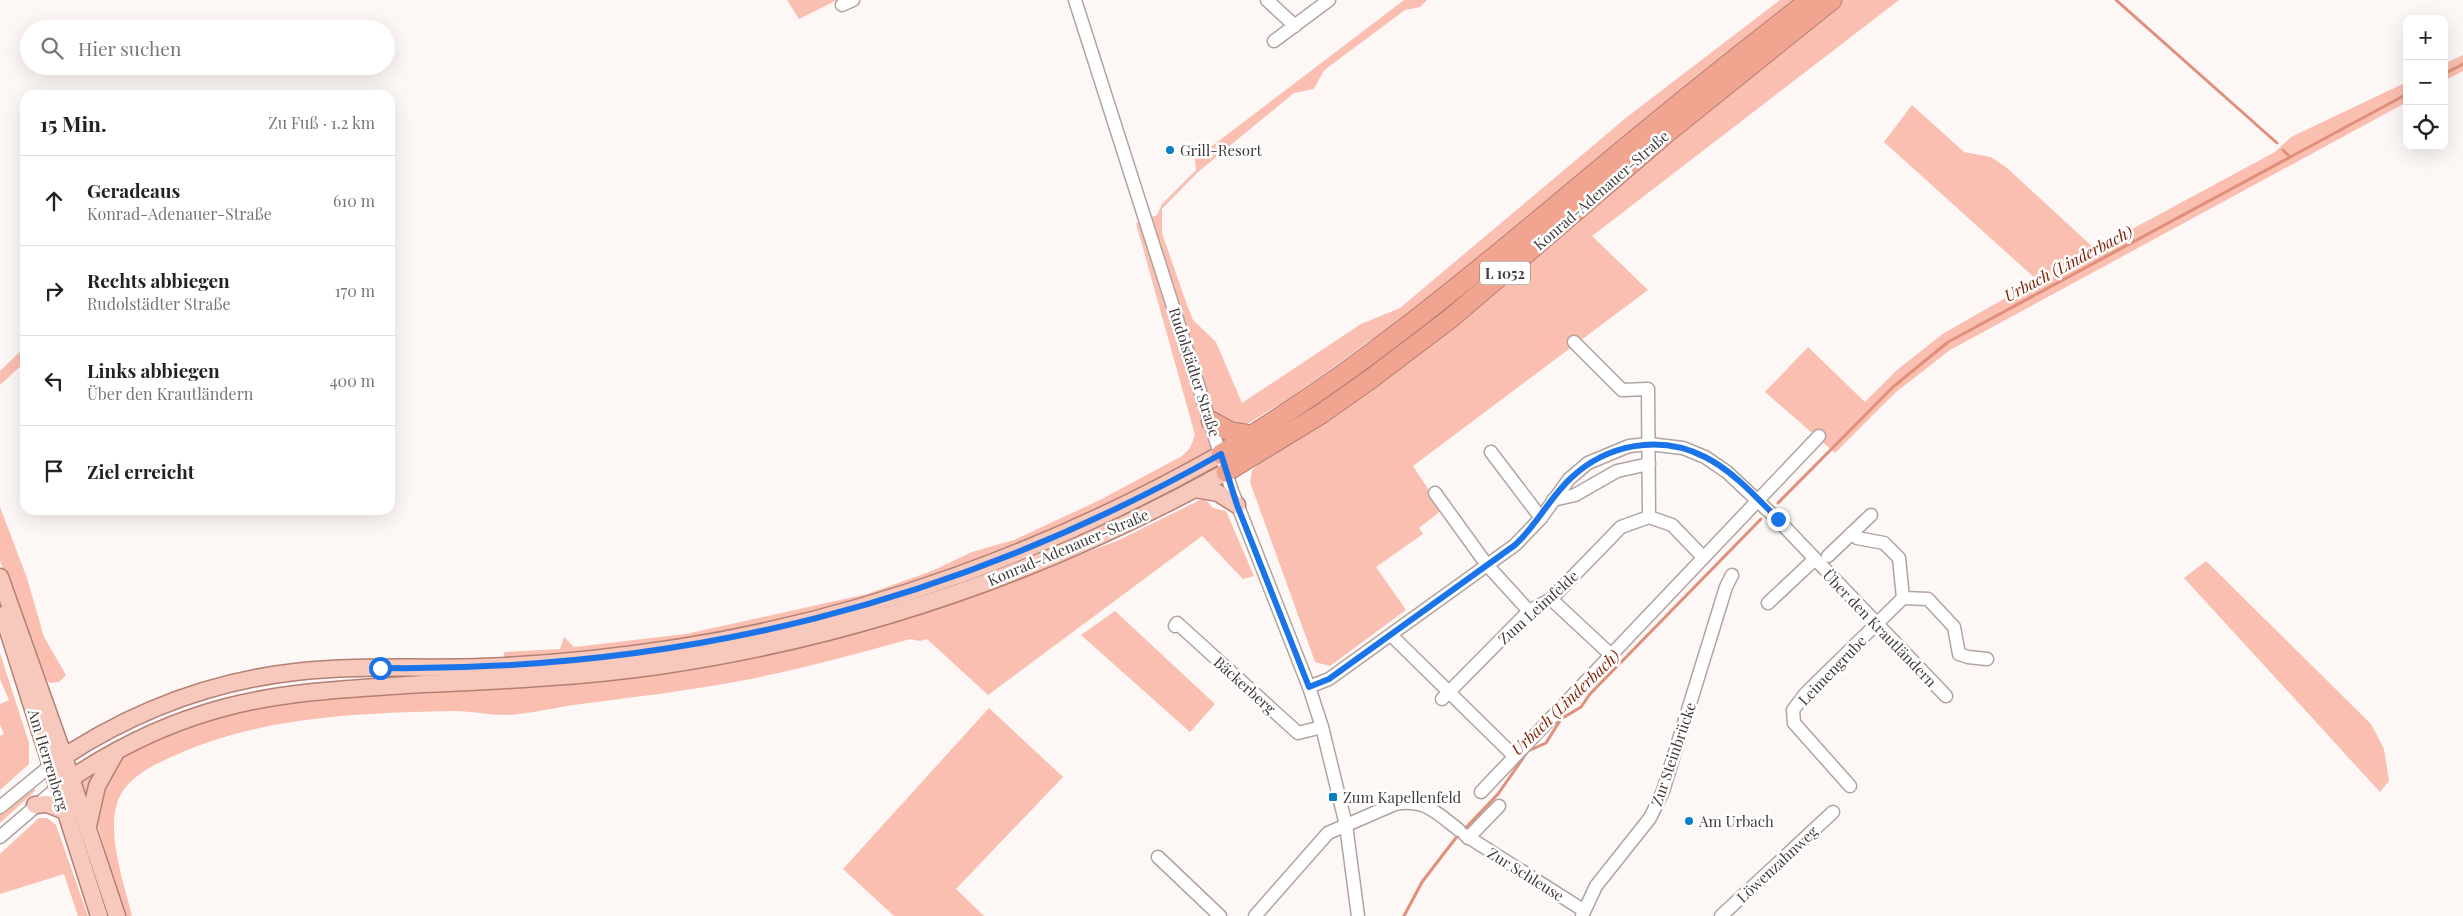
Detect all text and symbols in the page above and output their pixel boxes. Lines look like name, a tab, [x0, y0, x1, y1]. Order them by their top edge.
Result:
map controls	[2403, 15, 2448, 150]
button: +	[2403, 15, 2448, 60]
search box	[20, 20, 395, 75]
icon: search	[38, 34, 66, 62]
text: Hier suchen	[78, 35, 181, 61]
button: −	[2403, 60, 2448, 105]
button: locate	[2403, 105, 2448, 150]
text: 15 Min.	[40, 109, 107, 137]
text: Zu Fuß · 1.2 km	[268, 112, 375, 133]
street label: Konrad-Adenauer-Straße	[1529, 126, 1673, 254]
place label: Grill-Resort	[1180, 140, 1263, 160]
marker: Grill-Resort	[1164, 144, 1176, 156]
text: Geradeaus	[87, 177, 180, 203]
icon: ahead	[40, 187, 68, 215]
text: 610 m	[333, 190, 375, 211]
text: Konrad-Adenauer-Straße	[87, 203, 272, 224]
water label: Urbach (Linderbach)	[2000, 220, 2136, 306]
road number: L 1052	[1480, 262, 1530, 284]
text: Rechts abbiegen	[87, 267, 230, 293]
icon: right	[40, 277, 68, 305]
text: 170 m	[335, 280, 375, 301]
text: Rudolstädter Straße	[87, 293, 231, 314]
street label: Rudolstädter Straße	[1165, 305, 1225, 439]
text: Links abbiegen	[87, 357, 220, 383]
icon: left	[40, 367, 68, 395]
text: 400 m	[330, 370, 375, 391]
text: Über den Krautländern	[87, 383, 253, 404]
icon: arrive	[40, 457, 68, 485]
text: Ziel erreicht	[87, 458, 195, 484]
street label: Konrad-Adenauer-Straße	[984, 504, 1152, 590]
route end	[1767, 508, 1790, 531]
street label: Über den Krautländern	[1819, 565, 1941, 691]
street label: Zum Leimfelde	[1494, 566, 1582, 648]
street label: Leimengrube	[1794, 631, 1870, 709]
water label: Urbach (Linderbach)	[1506, 645, 1624, 759]
street label: Bäckerberg	[1210, 652, 1280, 718]
route start	[369, 657, 392, 680]
street label: Zur Steinbrücke	[1646, 699, 1700, 809]
street label: Am Herrenberg	[24, 706, 74, 813]
place label: Zum Kapellenfeld	[1343, 787, 1462, 807]
marker: Zum Kapellenfeld	[1327, 791, 1339, 803]
place label: Am Urbach	[1698, 811, 1774, 831]
marker: Am Urbach	[1683, 815, 1695, 827]
street label: Löwenzahnweg	[1732, 821, 1822, 907]
street label: Zur Schleuse	[1484, 843, 1568, 905]

